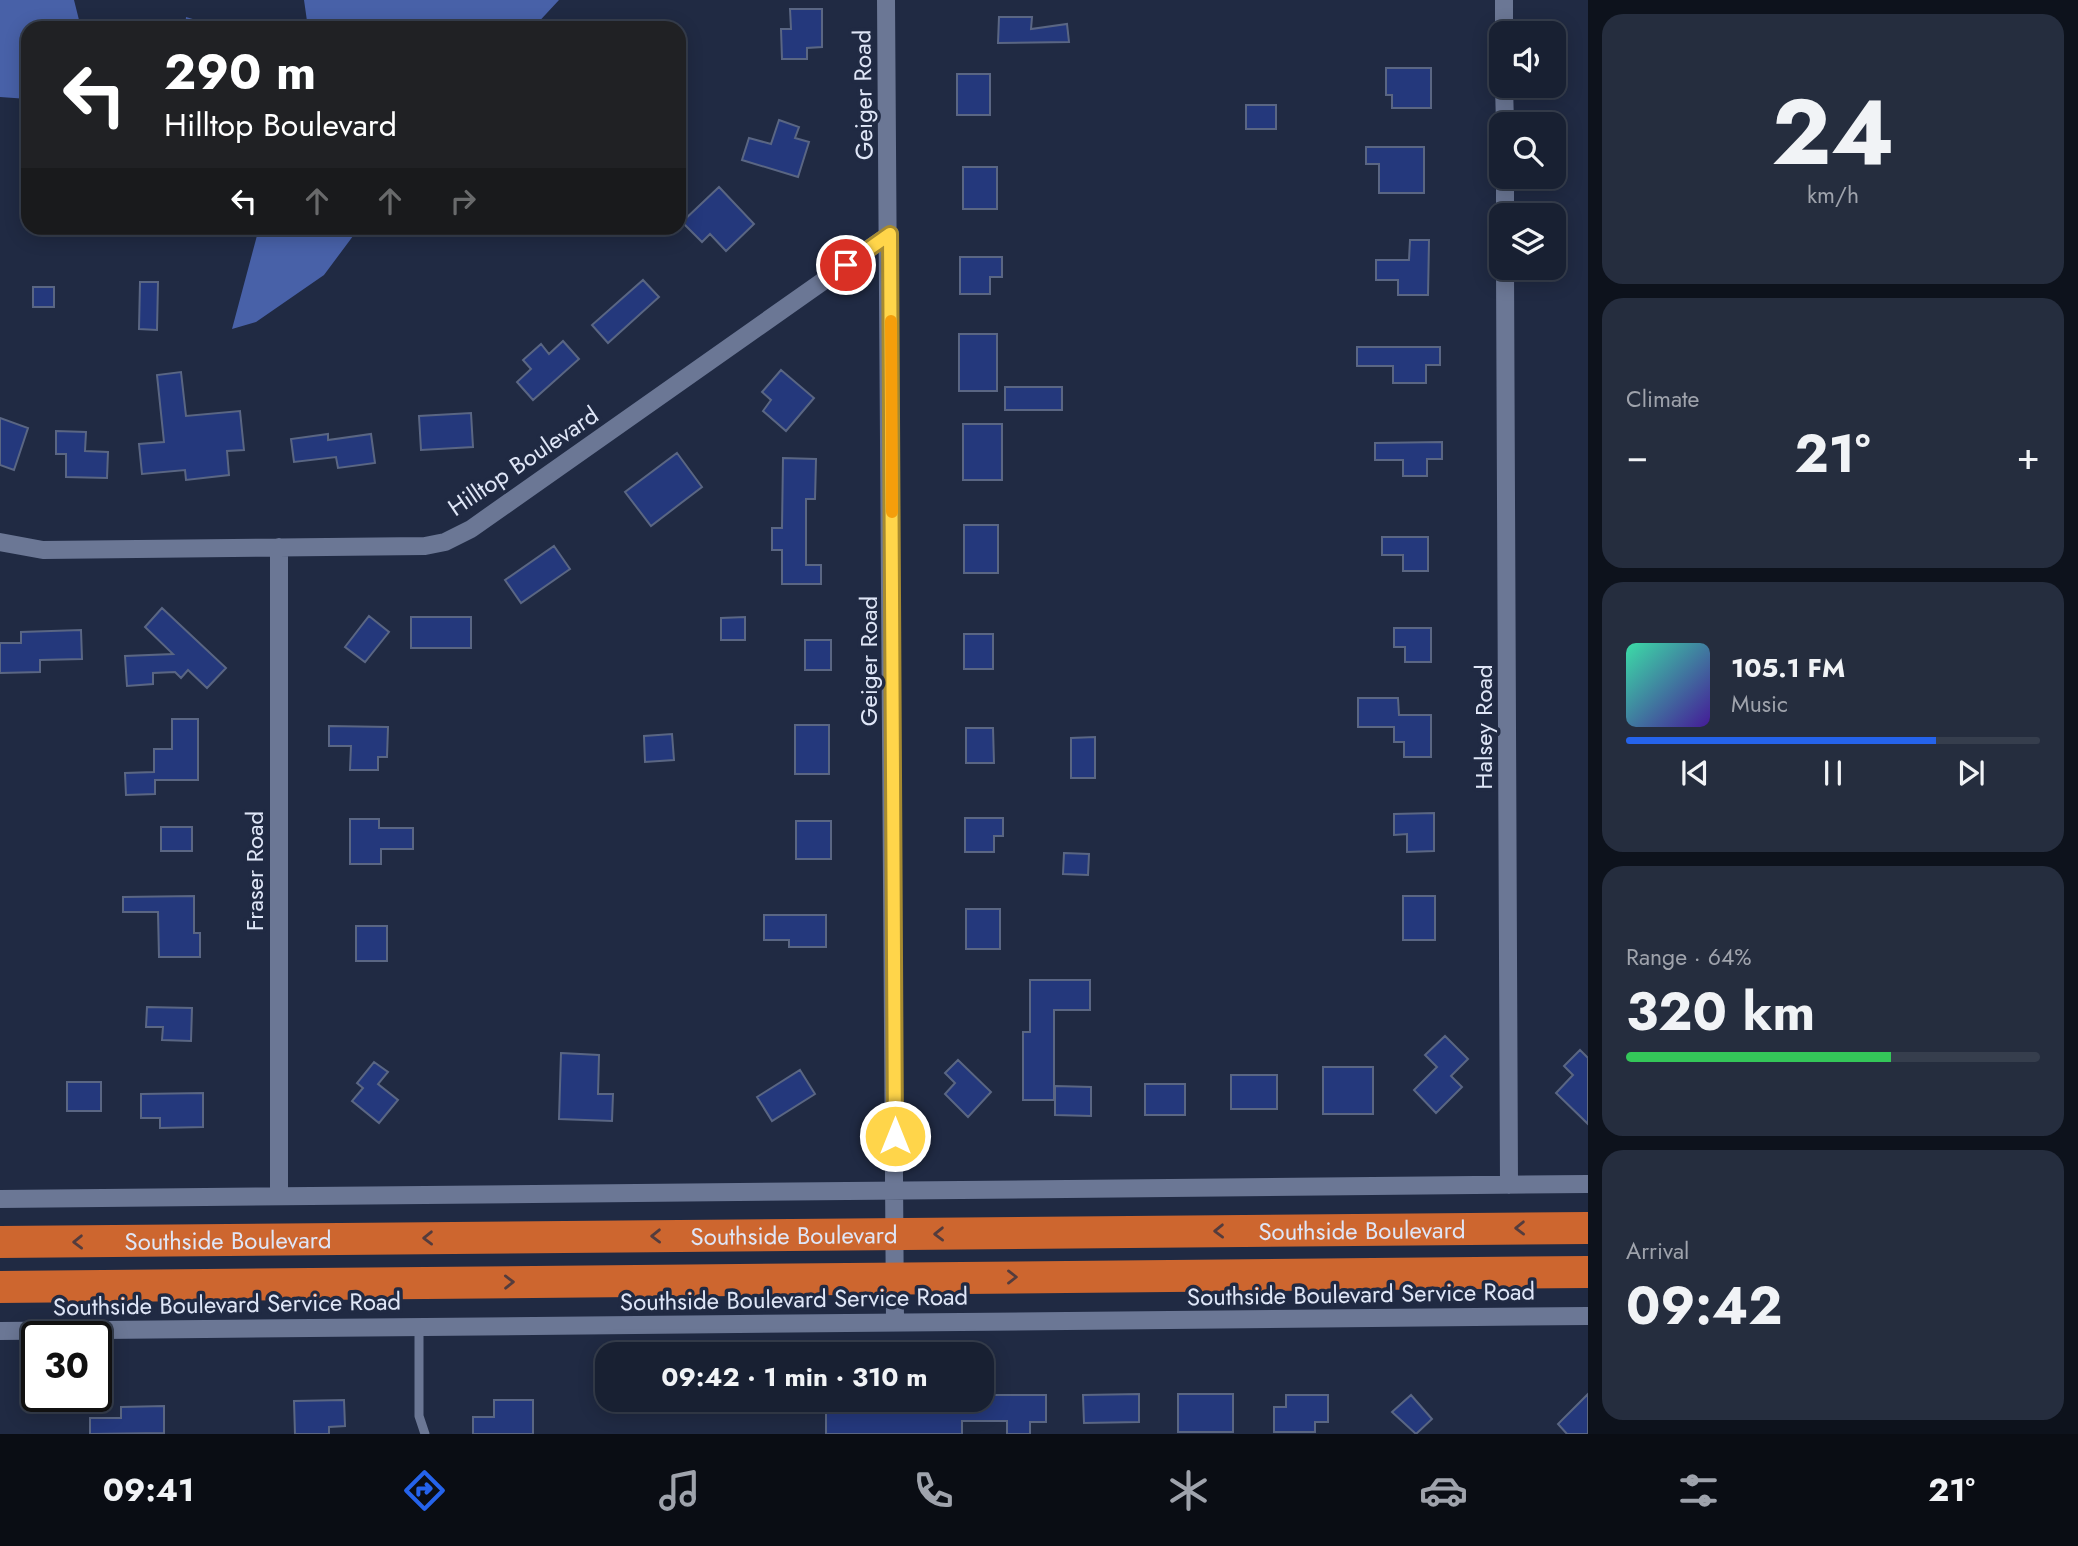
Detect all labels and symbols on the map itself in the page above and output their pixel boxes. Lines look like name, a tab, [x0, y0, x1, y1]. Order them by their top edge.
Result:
street label: Geiger Road	[844, 29, 882, 161]
pin	[816, 235, 876, 295]
street label: Hilltop Boulevard	[441, 398, 605, 524]
street label: Geiger Road	[851, 596, 886, 726]
street label: Halsey Road	[1466, 664, 1501, 790]
street label: Fraser Road	[237, 811, 272, 931]
position arrow	[858, 1099, 932, 1173]
street label: Southside Boulevard	[1258, 1212, 1466, 1248]
street label: Southside Boulevard	[690, 1217, 898, 1253]
one-way arrow	[1514, 1220, 1525, 1236]
street label: Southside Boulevard	[124, 1222, 332, 1258]
one-way arrow	[1213, 1223, 1224, 1239]
one-way arrow	[933, 1226, 944, 1241]
one-way arrow	[650, 1228, 660, 1244]
one-way arrow	[422, 1231, 433, 1246]
one-way arrow	[72, 1234, 83, 1250]
one-way arrow	[1008, 1269, 1018, 1285]
street label: Southside Boulevard Service Road	[1187, 1273, 1535, 1315]
one-way arrow	[504, 1274, 515, 1290]
street label: Southside Boulevard Service Road	[620, 1278, 968, 1320]
street label: Southside Boulevard Service Road	[53, 1283, 401, 1325]
speed limit sign: 30	[21, 1321, 112, 1412]

